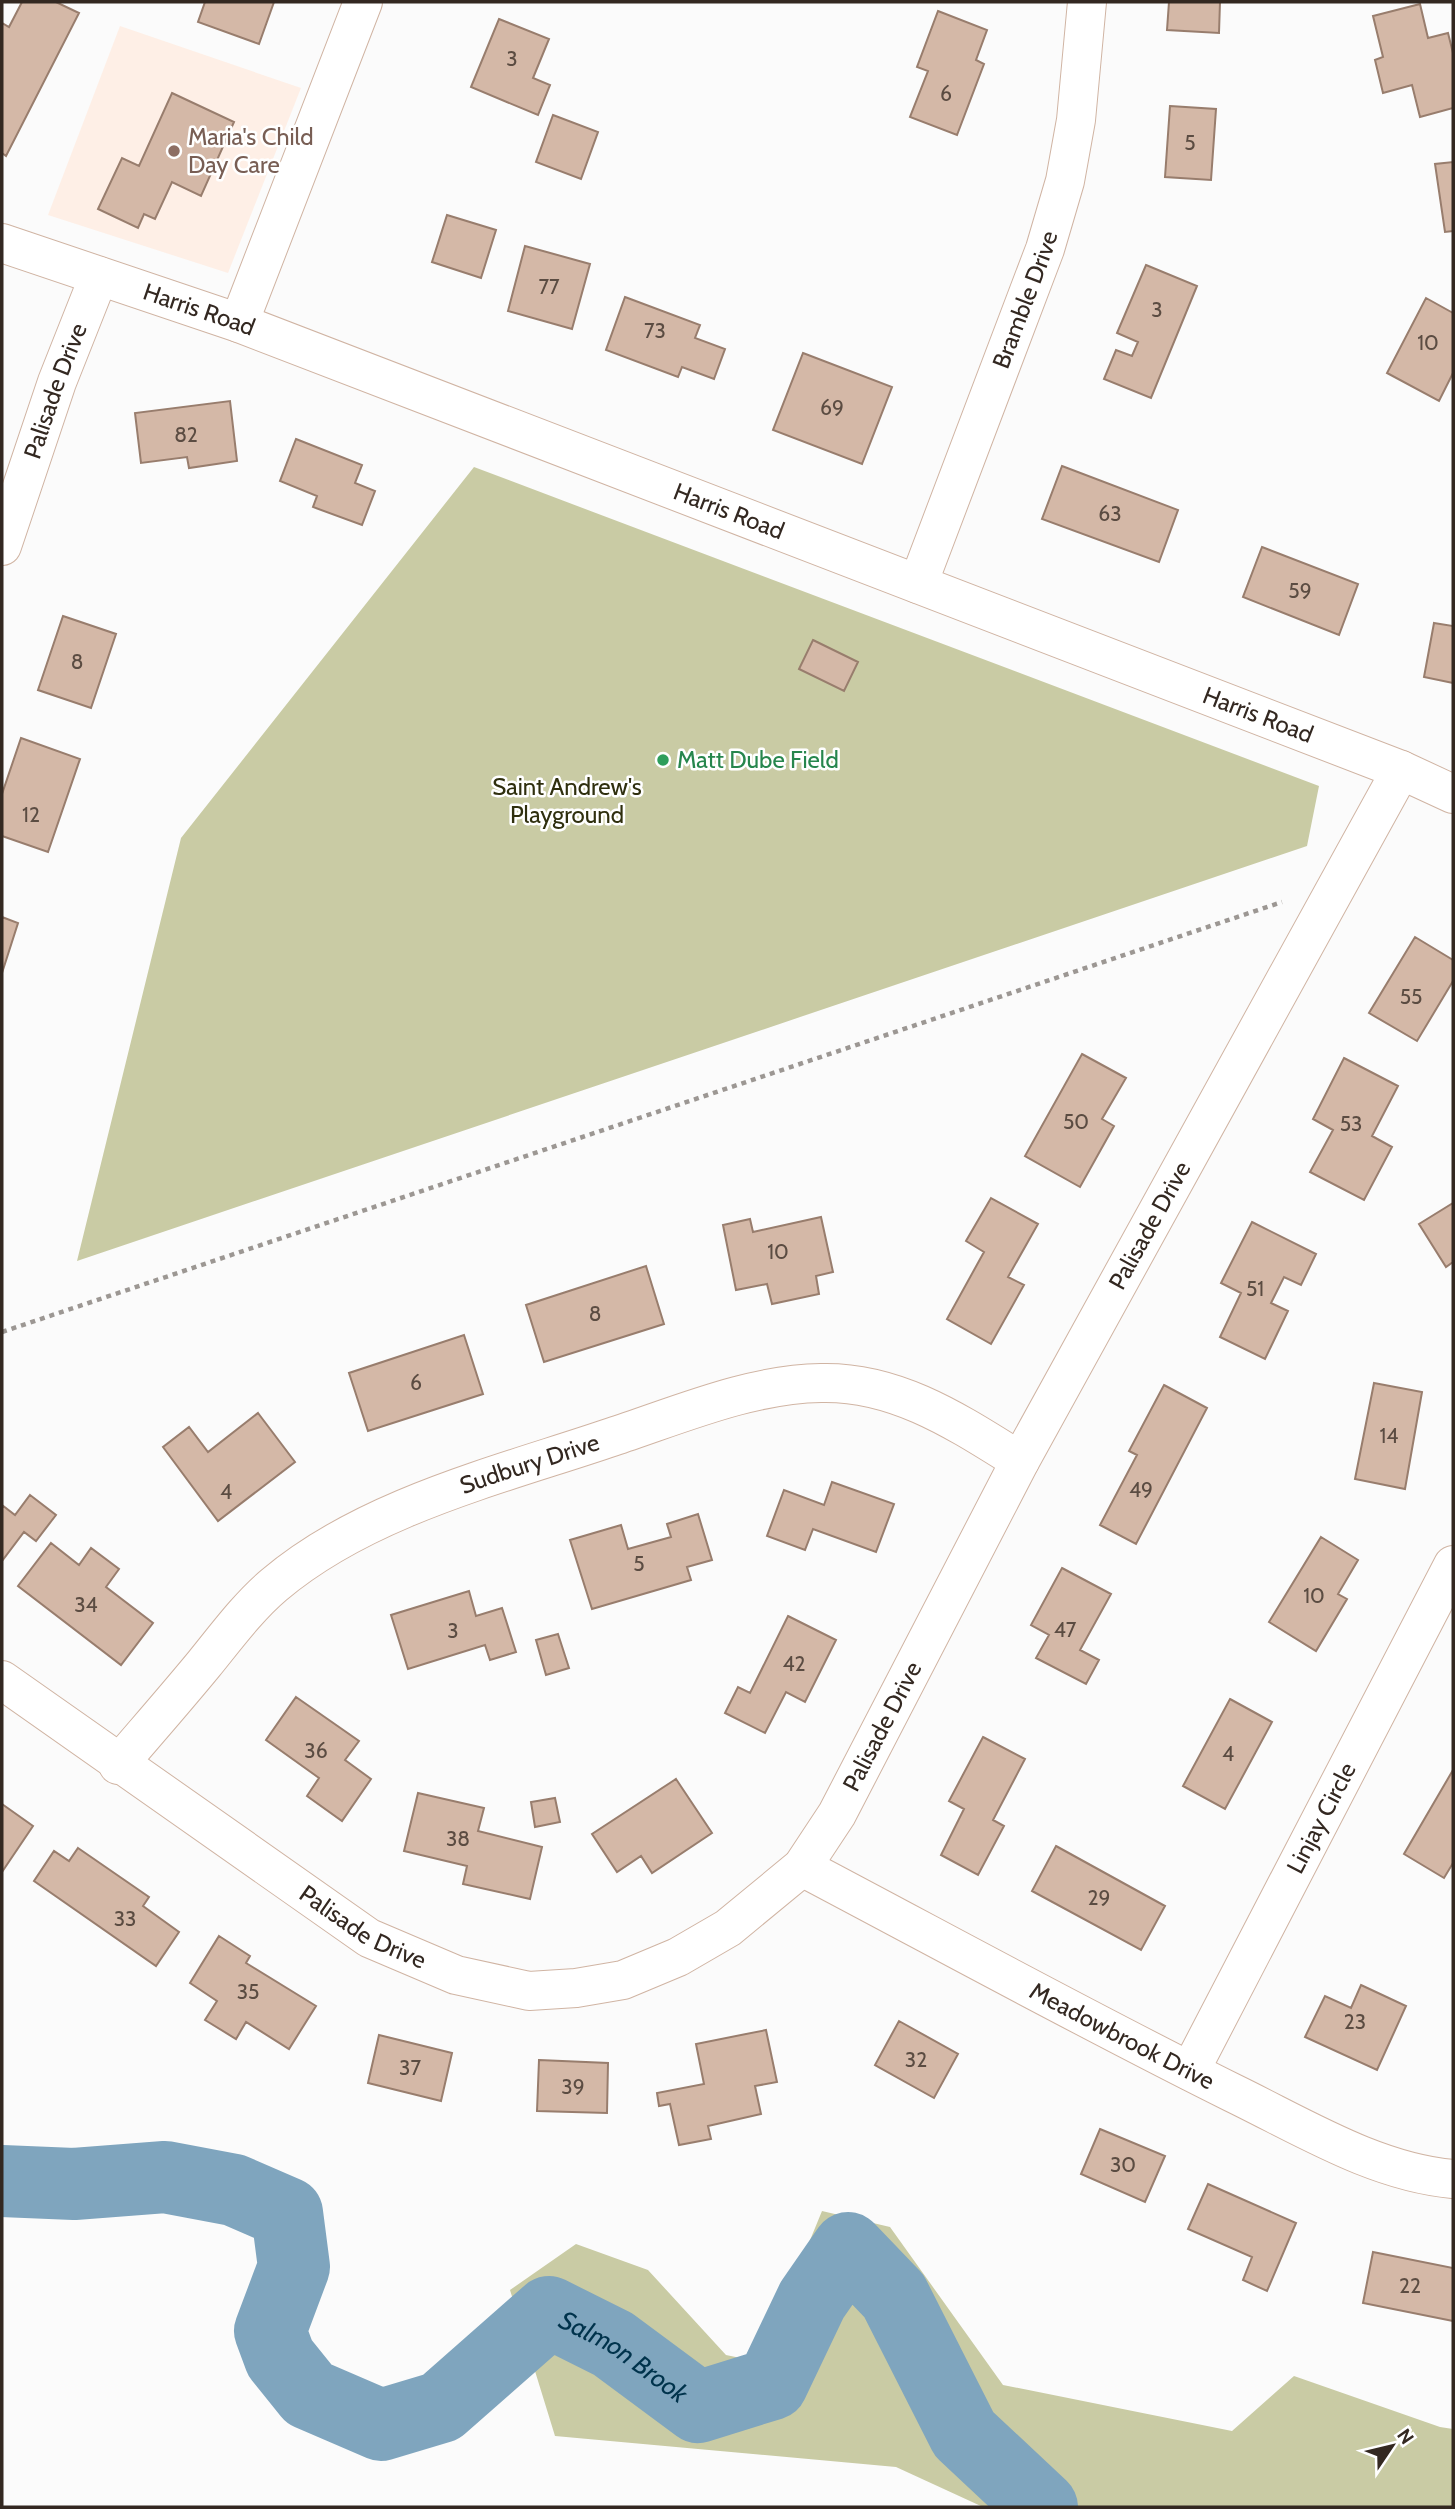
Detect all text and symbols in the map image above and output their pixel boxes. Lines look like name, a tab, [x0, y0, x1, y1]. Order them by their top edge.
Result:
house number: 3	[506, 46, 518, 71]
house number: 6	[940, 81, 952, 106]
place label: Maria's Child Day Care	[188, 122, 313, 179]
house number: 5	[1184, 130, 1196, 155]
marker: Maria's Child Day Care	[166, 143, 182, 159]
street label: Bramble Drive	[986, 227, 1064, 372]
house number: 77	[538, 274, 560, 299]
street label: Harris Road	[140, 277, 259, 342]
house number: 3	[1151, 297, 1163, 322]
house number: 73	[644, 318, 666, 343]
street label: Palisade Drive	[17, 319, 93, 462]
house number: 10	[1417, 330, 1439, 355]
house number: 69	[820, 395, 844, 420]
house number: 82	[174, 422, 198, 447]
street label: Harris Road	[670, 477, 788, 545]
house number: 63	[1098, 501, 1122, 526]
house number: 59	[1288, 578, 1312, 603]
house number: 8	[71, 649, 83, 674]
street label: Harris Road	[1199, 680, 1318, 749]
place label: Matt Dube Field	[677, 745, 839, 774]
marker: Matt Dube Field	[655, 752, 671, 768]
park label: Saint Andrew's Playground	[492, 772, 642, 829]
house number: 12	[22, 802, 40, 827]
house number: 55	[1400, 984, 1422, 1009]
house number: 50	[1063, 1109, 1089, 1134]
house number: 53	[1340, 1111, 1362, 1136]
street label: Palisade Drive	[1102, 1156, 1196, 1294]
house number: 10	[767, 1239, 789, 1264]
house number: 51	[1246, 1276, 1264, 1301]
house number: 8	[589, 1301, 601, 1326]
house number: 6	[410, 1370, 422, 1395]
house number: 14	[1380, 1423, 1398, 1448]
street label: Sudbury Drive	[456, 1427, 603, 1500]
house number: 49	[1129, 1477, 1153, 1502]
house number: 4	[220, 1479, 232, 1504]
house number: 5	[633, 1551, 645, 1576]
house number: 10	[1303, 1583, 1325, 1608]
house number: 34	[74, 1592, 98, 1617]
house number: 47	[1054, 1617, 1077, 1642]
house number: 3	[447, 1618, 459, 1643]
house number: 42	[782, 1651, 806, 1676]
street label: Palisade Drive	[836, 1657, 927, 1796]
house number: 36	[304, 1738, 328, 1763]
house number: 4	[1222, 1741, 1234, 1766]
street label: Linjay Circle	[1280, 1758, 1362, 1878]
house number: 38	[446, 1826, 470, 1851]
street label: Palisade Drive	[294, 1879, 430, 1975]
house number: 29	[1088, 1885, 1110, 1910]
house number: 33	[114, 1906, 136, 1931]
street label: Meadowbrook Drive	[1025, 1976, 1219, 2095]
house number: 35	[237, 1979, 259, 2004]
house number: 23	[1344, 2009, 1366, 2034]
house number: 32	[905, 2047, 927, 2072]
house number: 37	[399, 2055, 421, 2080]
house number: 39	[561, 2074, 585, 2099]
house number: 30	[1110, 2152, 1136, 2177]
house number: 22	[1399, 2273, 1421, 2298]
water label: Salmon Brook	[554, 2304, 695, 2410]
north arrow	[1357, 2411, 1427, 2481]
text: N	[1392, 2424, 1419, 2449]

